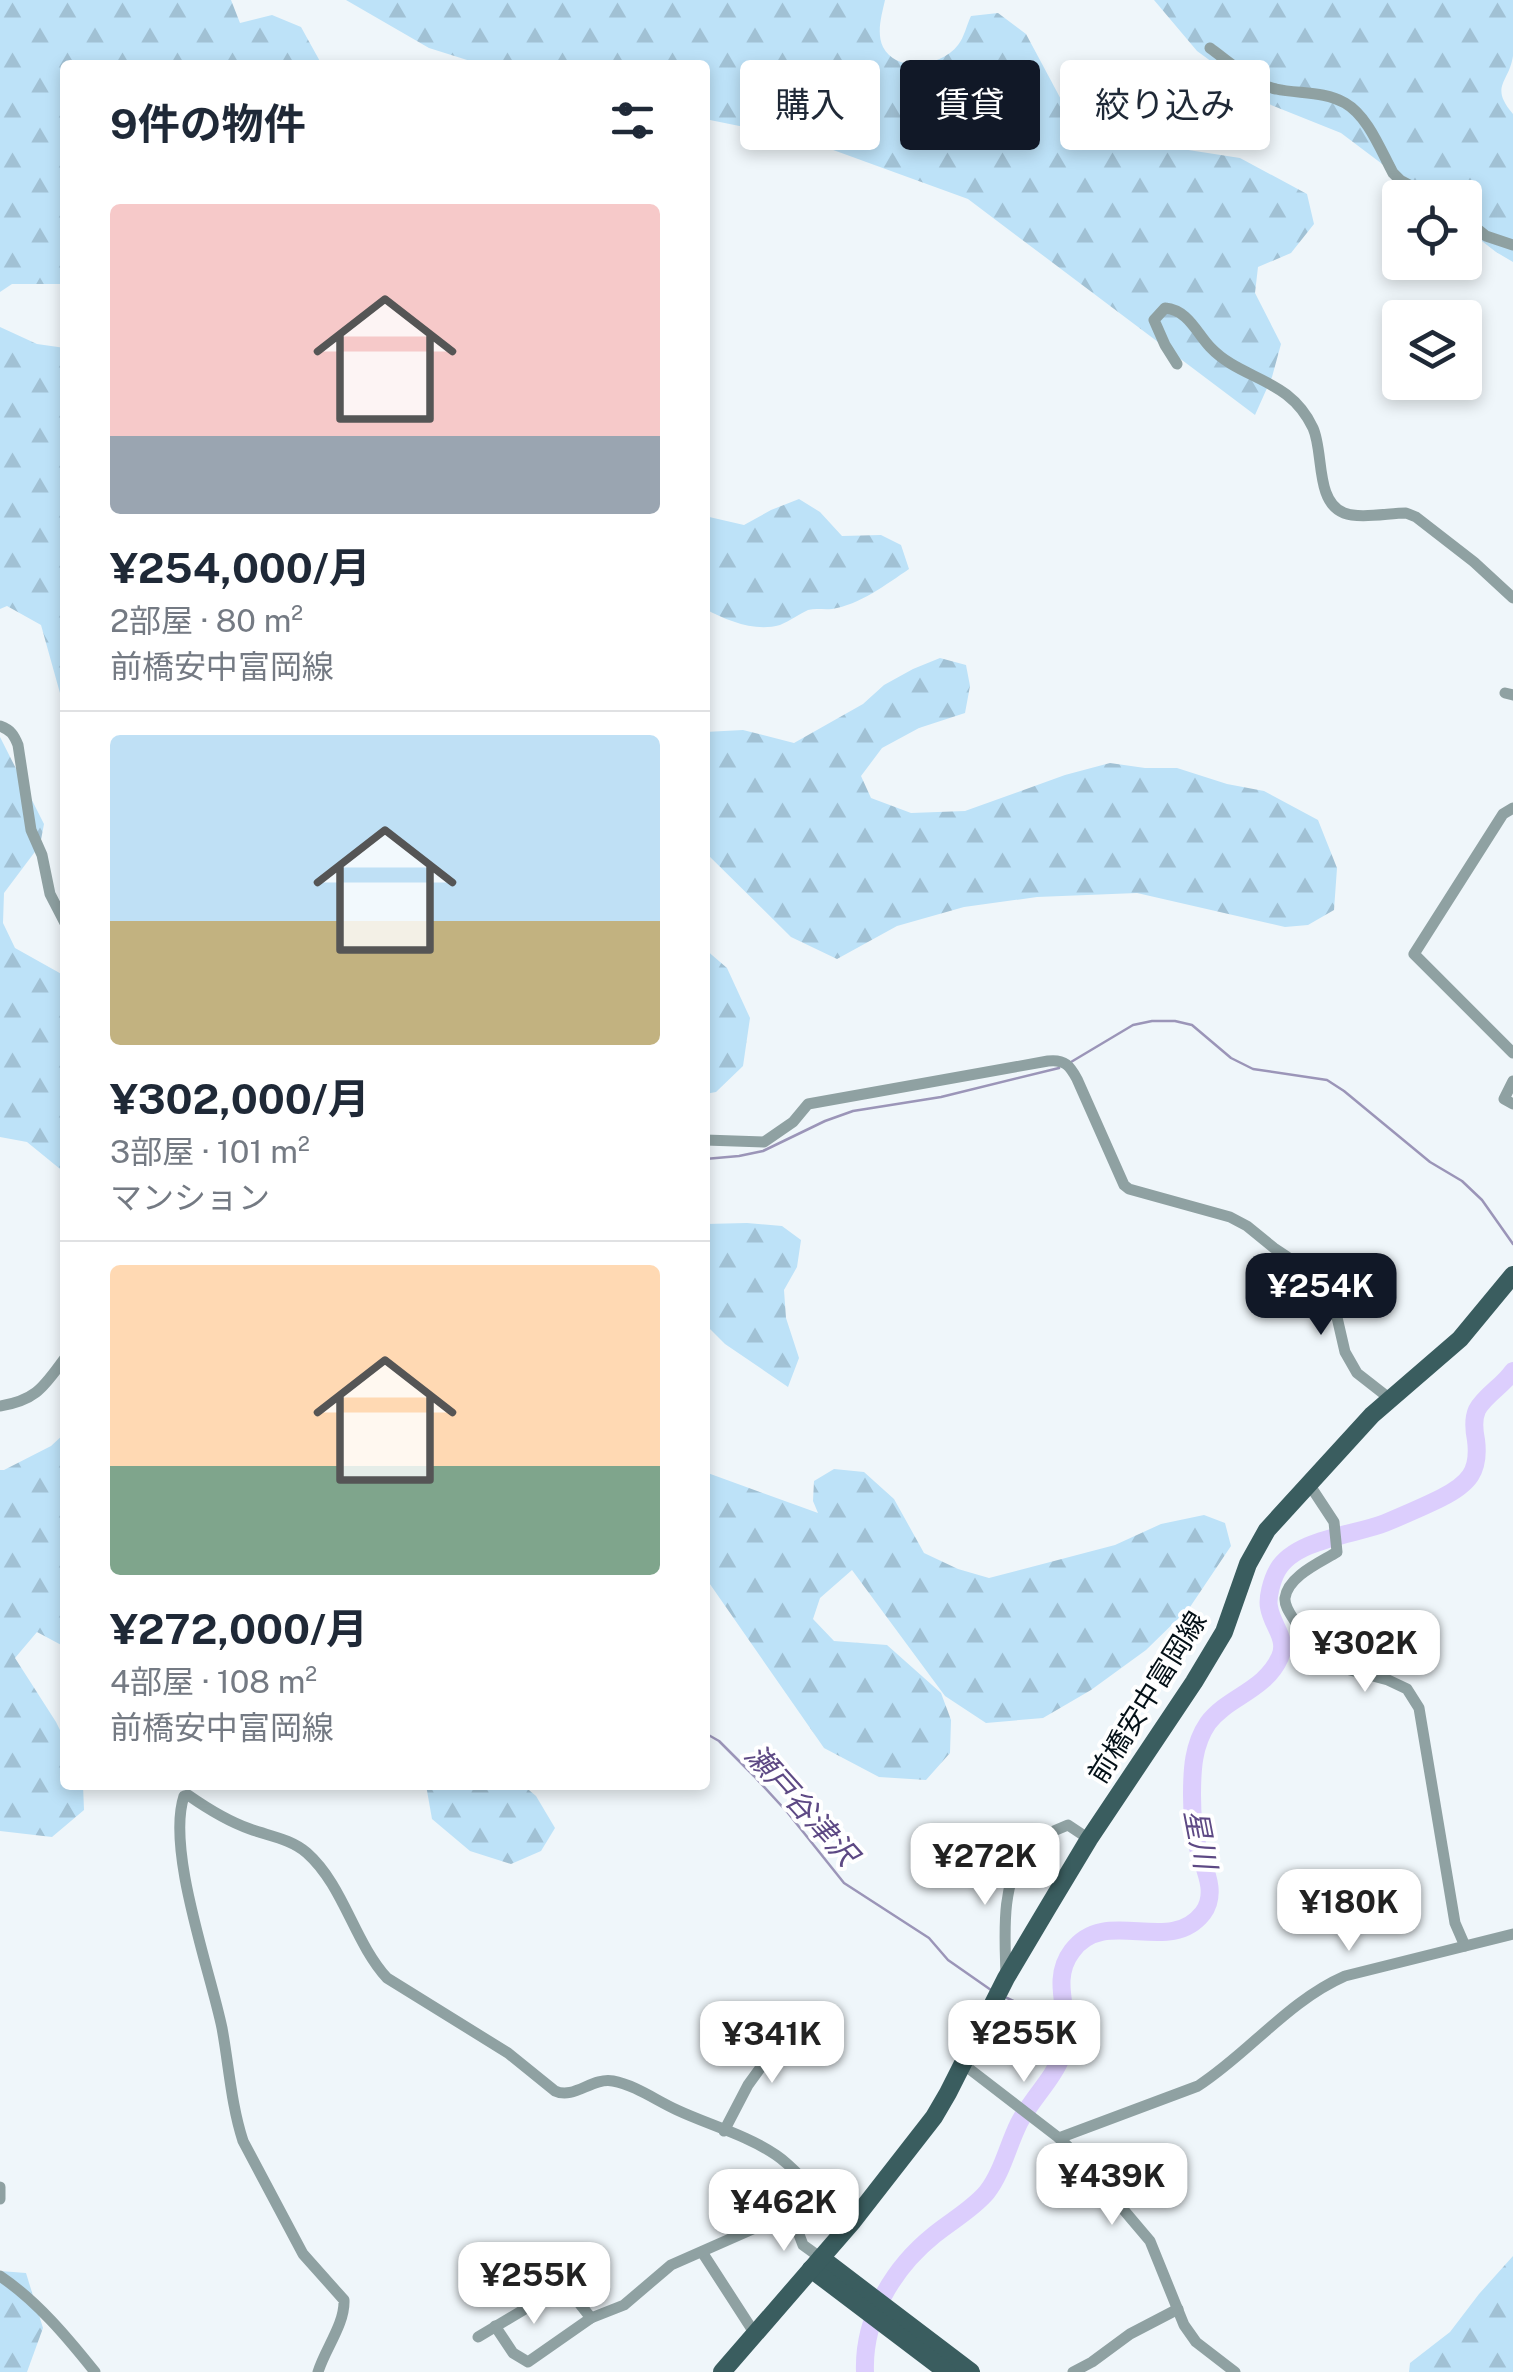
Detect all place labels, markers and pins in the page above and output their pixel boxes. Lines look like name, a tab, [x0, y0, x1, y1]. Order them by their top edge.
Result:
pin: ¥254K	[1251, 1253, 1391, 1338]
pin: ¥302K	[1295, 1610, 1435, 1695]
pin: ¥272K	[915, 1823, 1055, 1908]
pin: ¥180K	[1279, 1869, 1419, 1954]
pin: ¥255K	[954, 2000, 1094, 2085]
pin: ¥341K	[702, 2001, 842, 2086]
pin: ¥439K	[1042, 2143, 1182, 2228]
pin: ¥462K	[714, 2169, 854, 2254]
pin: ¥255K	[464, 2242, 604, 2327]

